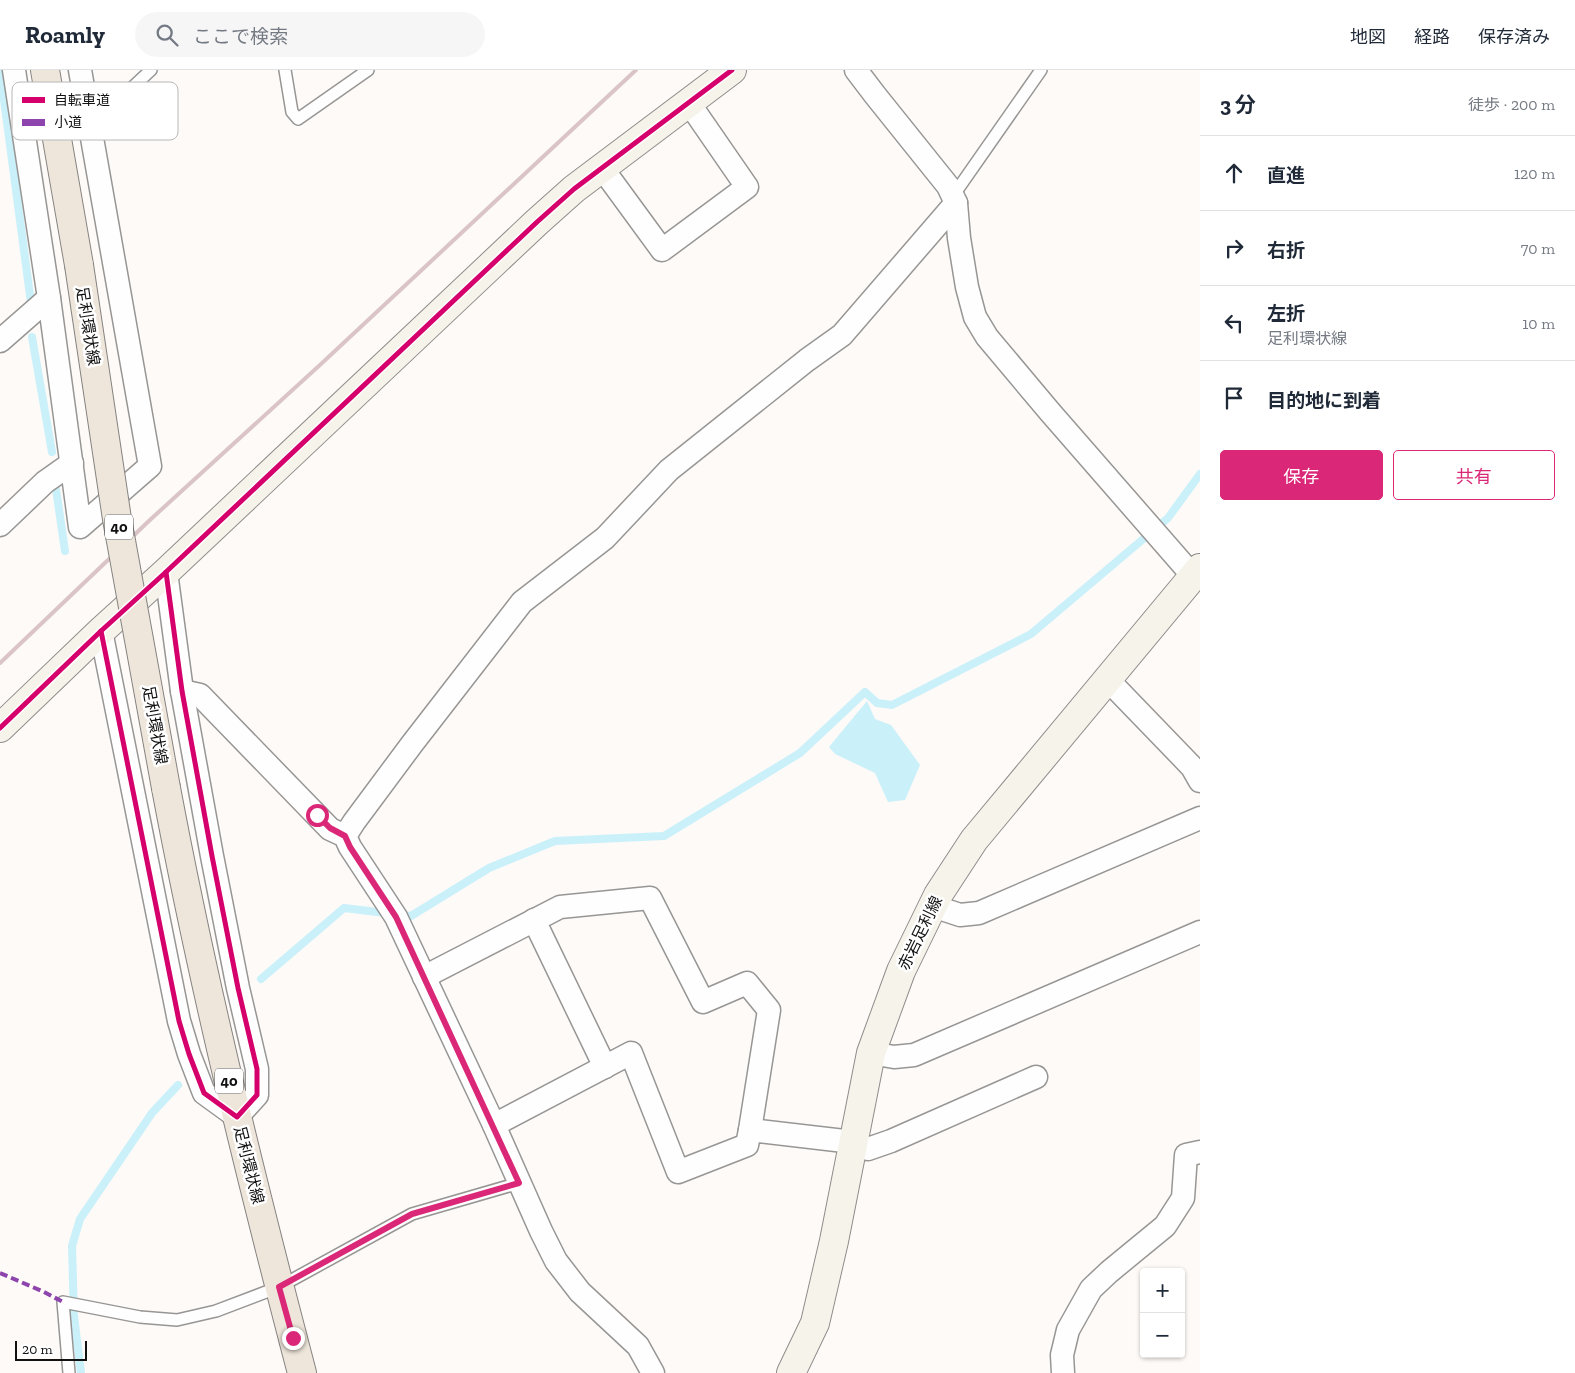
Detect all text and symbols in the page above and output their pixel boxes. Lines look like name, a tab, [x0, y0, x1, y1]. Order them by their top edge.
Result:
search box	[135, 12, 485, 57]
text: Roamly	[25, 20, 105, 49]
icon: search	[153, 21, 181, 49]
text: ここで検索	[193, 25, 288, 48]
text: 地図	[1350, 26, 1386, 48]
text: 経路	[1414, 26, 1450, 48]
text: 保存済み	[1478, 26, 1550, 48]
legend	[12, 82, 178, 140]
text: 自転車道	[54, 92, 110, 109]
text: 3 分	[1220, 92, 1256, 117]
text: 徒歩 · 200 m	[1468, 95, 1555, 114]
text: 小道	[54, 114, 82, 131]
icon: ahead	[1220, 159, 1248, 187]
text: 直進	[1267, 164, 1305, 187]
text: 120 m	[1514, 164, 1555, 183]
icon: right	[1220, 234, 1248, 262]
text: 右折	[1267, 239, 1305, 262]
text: 70 m	[1521, 239, 1555, 258]
street label: 足利環状線	[72, 285, 104, 367]
text: 左折	[1267, 302, 1305, 325]
icon: left	[1220, 309, 1248, 337]
text: 10 m	[1522, 314, 1555, 333]
text: 足利環状線	[1267, 329, 1347, 348]
icon: arrive	[1220, 384, 1248, 412]
text: 目的地に到着	[1267, 389, 1381, 412]
button: 保存	[1220, 450, 1383, 500]
button: 共有	[1393, 450, 1555, 500]
road number: 40	[105, 514, 133, 540]
street label: 足利環状線	[139, 684, 171, 766]
route start	[306, 804, 329, 827]
street label: 赤岩足利線	[894, 893, 946, 973]
road number: 40	[215, 1068, 243, 1094]
street label: 足利環状線	[230, 1124, 268, 1206]
map controls	[1140, 1268, 1185, 1358]
button: +	[1140, 1268, 1185, 1313]
button: −	[1140, 1313, 1185, 1358]
route end	[282, 1327, 305, 1350]
scale bar	[15, 1338, 88, 1361]
text: 20 m	[22, 1341, 53, 1358]

